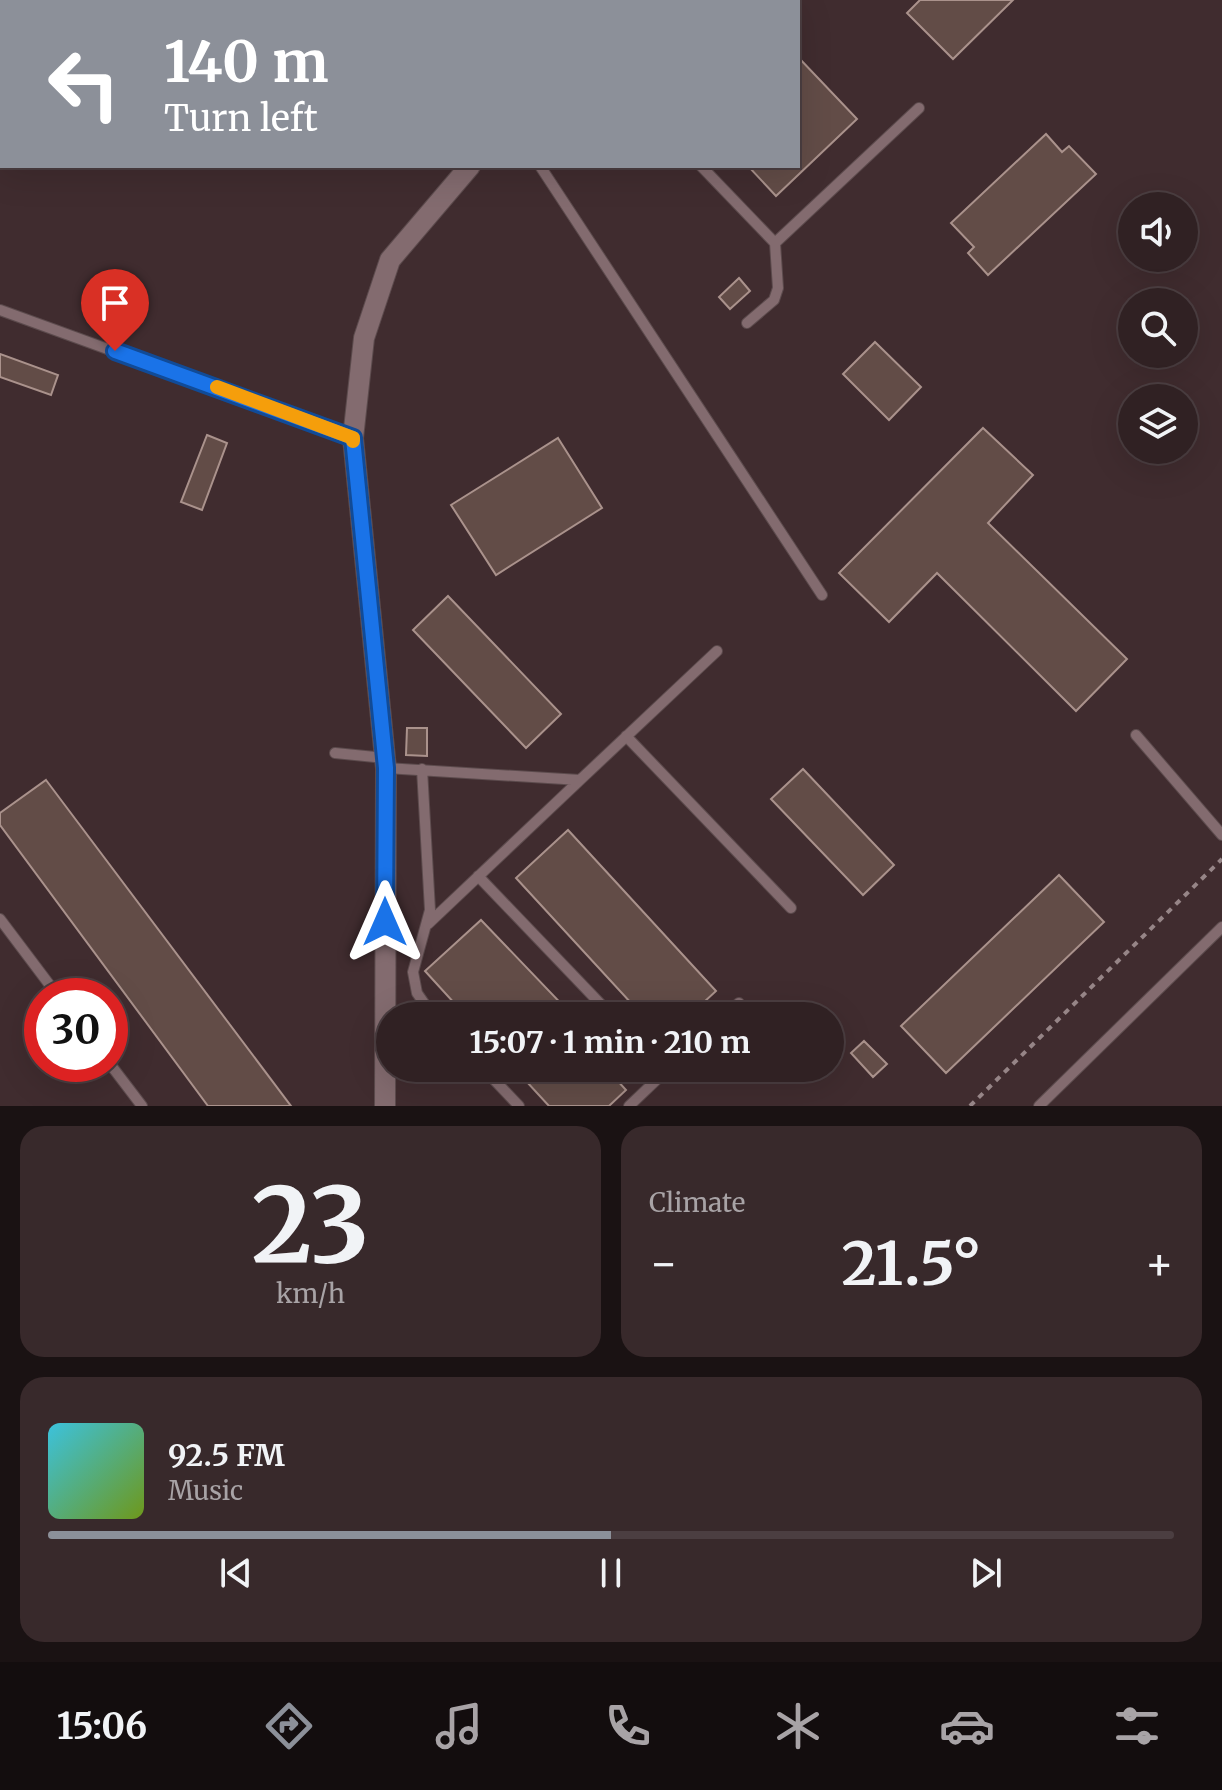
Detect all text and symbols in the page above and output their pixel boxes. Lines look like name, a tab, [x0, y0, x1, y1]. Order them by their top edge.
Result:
text: 140 m	[164, 27, 329, 97]
icon: left	[32, 32, 136, 136]
text: Turn left	[164, 96, 318, 141]
map controls	[1118, 192, 1198, 464]
button: sound	[1118, 192, 1198, 272]
pin	[81, 269, 149, 351]
icon: arrive	[93, 281, 137, 325]
button: search	[1118, 288, 1198, 368]
button: layers	[1118, 384, 1198, 464]
position arrow	[343, 880, 427, 964]
speed limit sign: 30	[24, 978, 128, 1082]
text: 15:07 · 1 min · 210 m	[470, 1023, 750, 1061]
text: 23	[251, 1160, 370, 1290]
text: Climate	[649, 1186, 745, 1219]
text: 21.5°	[842, 1226, 981, 1301]
text: −	[649, 1236, 678, 1291]
text: +	[1145, 1236, 1174, 1291]
text: km/h	[276, 1277, 345, 1310]
text: 92.5 FM	[168, 1436, 285, 1474]
text: Music	[168, 1474, 243, 1507]
icon: previous	[214, 1551, 258, 1595]
icon: pause	[589, 1551, 633, 1595]
icon: next	[964, 1551, 1008, 1595]
icon: directions	[261, 1698, 317, 1754]
icon: music	[431, 1698, 487, 1754]
icon: phone	[600, 1698, 656, 1754]
icon: climate	[770, 1698, 826, 1754]
icon: car	[939, 1698, 995, 1754]
icon: filters	[1109, 1698, 1165, 1754]
text: 15:06	[57, 1704, 147, 1749]

